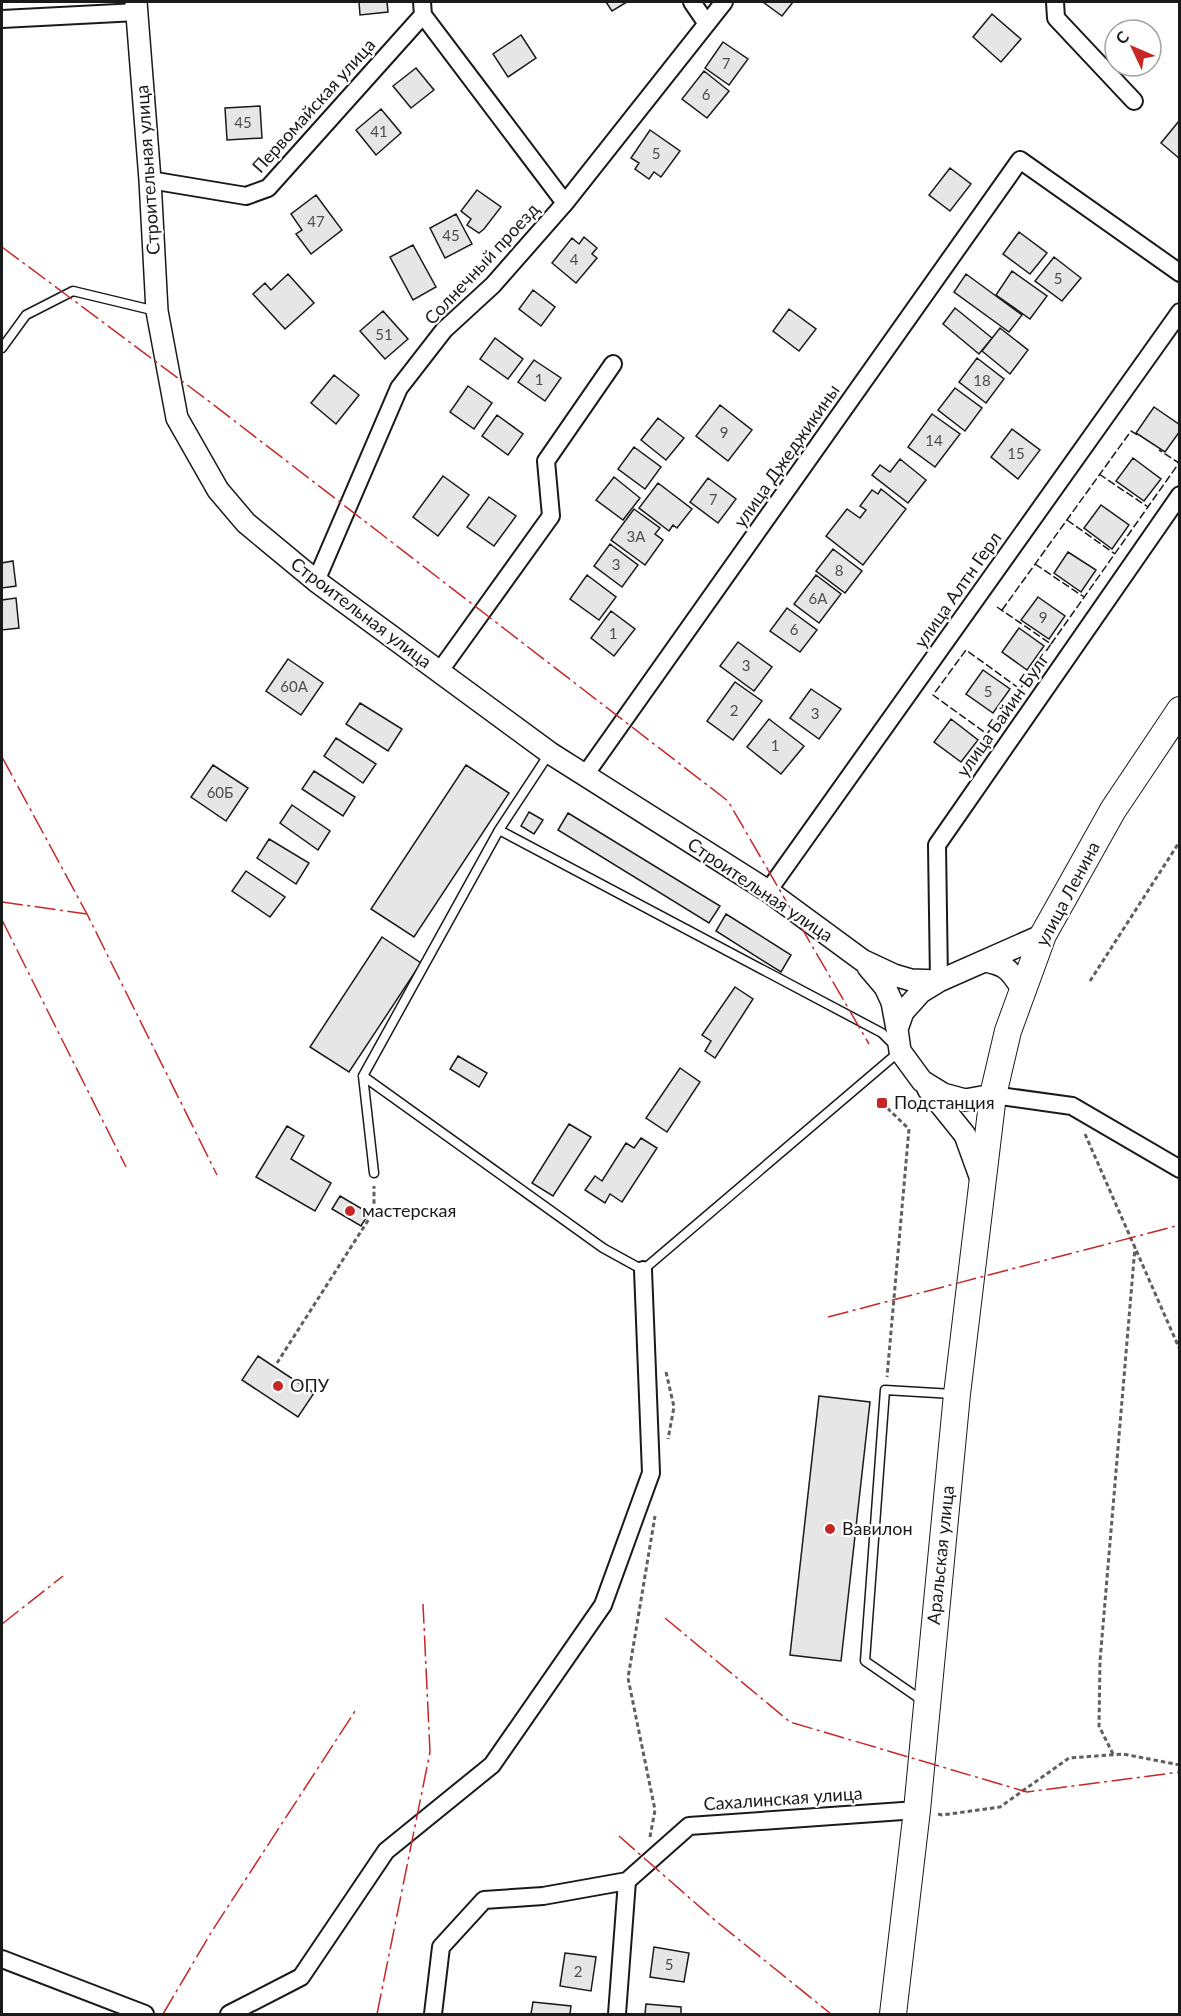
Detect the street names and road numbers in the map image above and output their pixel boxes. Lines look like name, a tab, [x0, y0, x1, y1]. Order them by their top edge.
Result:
street label: Первомайская улица	[247, 34, 379, 177]
street label: Строительная улица	[130, 84, 164, 256]
street label: Солнечный проезд	[419, 198, 543, 329]
street label: улица Джеджикины	[729, 380, 844, 531]
street label: улица Алтн Герл	[909, 527, 1005, 652]
street label: Строительная улица	[287, 552, 436, 672]
street label: улица Байин Булг	[951, 648, 1054, 781]
street label: Строительная улица	[684, 832, 837, 946]
street label: улица Ленина	[1030, 837, 1104, 950]
street label: Аральская улица	[922, 1484, 958, 1626]
street label: Сахалинская улица	[703, 1781, 863, 1815]

